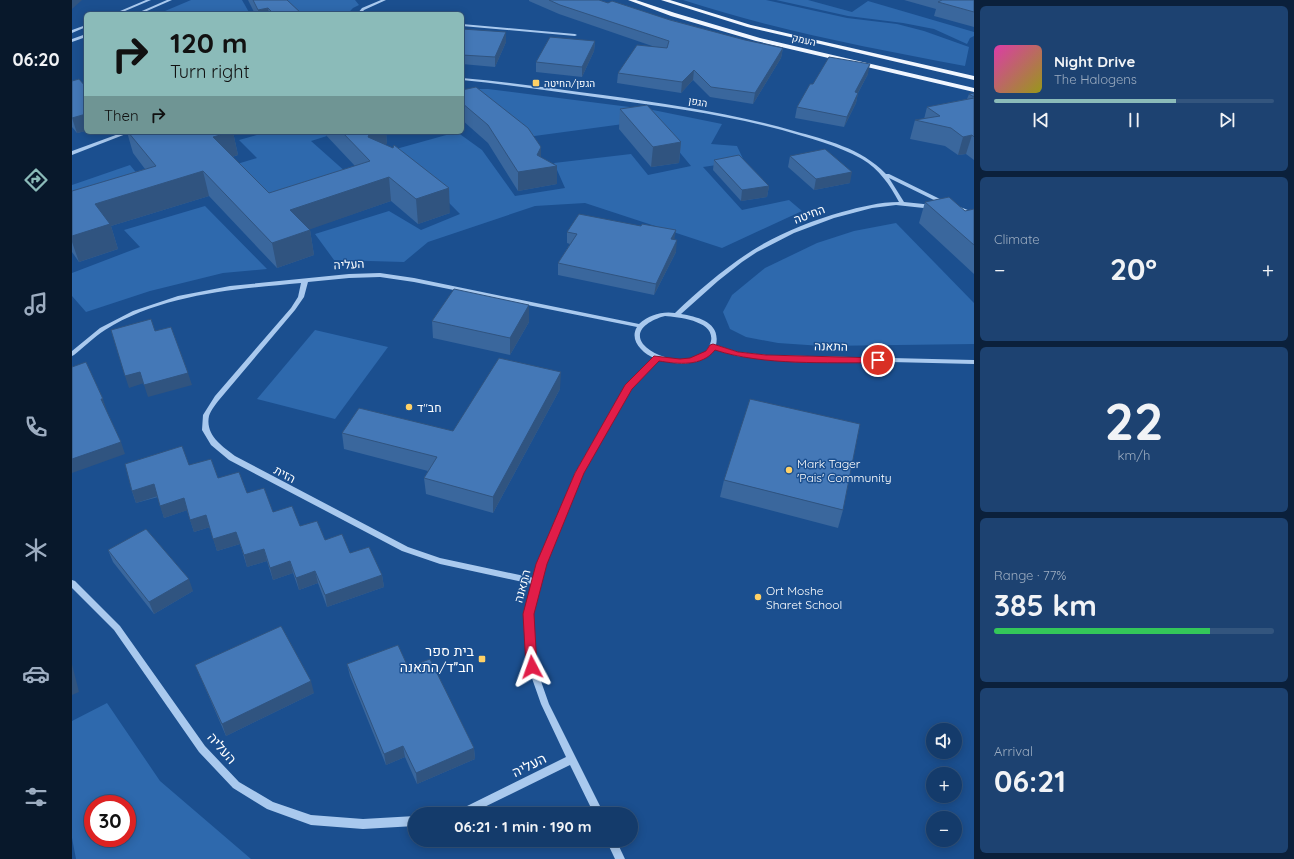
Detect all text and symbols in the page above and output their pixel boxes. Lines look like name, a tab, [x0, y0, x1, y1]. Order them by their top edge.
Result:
text: 120 m	[170, 25, 248, 60]
icon: right	[104, 28, 156, 80]
street label: העמק	[791, 31, 817, 49]
text: 06:20	[12, 48, 60, 71]
text: Night Drive	[1054, 52, 1135, 71]
text: Turn right	[170, 60, 250, 83]
text: The Halogens	[1054, 71, 1137, 87]
place label: הגפן/החיטה	[544, 77, 595, 90]
marker: הגפן/החיטה	[531, 78, 541, 88]
street label: הגפן	[688, 94, 709, 110]
icon: right	[147, 104, 169, 126]
text: Then	[104, 106, 139, 125]
icon: previous	[1030, 109, 1052, 131]
icon: pause	[1123, 109, 1145, 131]
icon: next	[1216, 109, 1238, 131]
icon: directions	[22, 166, 50, 194]
street label: החיטה	[791, 201, 827, 227]
text: Climate	[994, 231, 1040, 247]
text: 20°	[1110, 250, 1157, 288]
street label: העליה	[333, 256, 365, 272]
text: −	[994, 256, 1005, 284]
text: +	[1262, 256, 1274, 284]
icon: music	[22, 290, 50, 318]
street label: התאנה	[814, 338, 848, 354]
pin	[861, 343, 895, 377]
icon: arrive	[867, 349, 889, 371]
text: 22	[1104, 388, 1164, 453]
place label: חב"ד	[417, 400, 441, 415]
marker: חב"ד	[404, 402, 414, 412]
icon: phone	[22, 413, 50, 441]
text: km/h	[1118, 447, 1150, 463]
place label: Mark Tager 'Pais' Community	[797, 456, 892, 485]
street label: הזית	[272, 462, 298, 486]
marker: Mark Tager 'Pais' Community	[784, 465, 794, 475]
icon: climate	[22, 536, 50, 564]
text: Range · 77%	[994, 567, 1066, 583]
street label: התאנה	[510, 568, 534, 604]
place label: Ort Moshe Sharet School	[766, 583, 842, 612]
text: 385 km	[994, 586, 1097, 624]
marker: Ort Moshe Sharet School	[753, 592, 763, 602]
place label: בית ספר חב״ד/התאנה	[400, 642, 475, 676]
position arrow	[511, 646, 553, 688]
marker: בית ספר חב״ד/התאנה	[477, 654, 487, 664]
icon: car	[22, 660, 50, 688]
map controls	[926, 723, 962, 847]
button: sound	[926, 723, 962, 759]
street label: העליה	[203, 729, 241, 767]
text: Arrival	[994, 743, 1033, 759]
street label: העליה	[509, 749, 549, 781]
text: 06:21	[994, 762, 1066, 800]
button: +	[926, 767, 962, 803]
icon: filters	[22, 783, 50, 811]
speed limit sign: 30	[84, 795, 136, 847]
button: −	[926, 811, 962, 847]
text: 06:21 · 1 min · 190 m	[454, 817, 592, 836]

